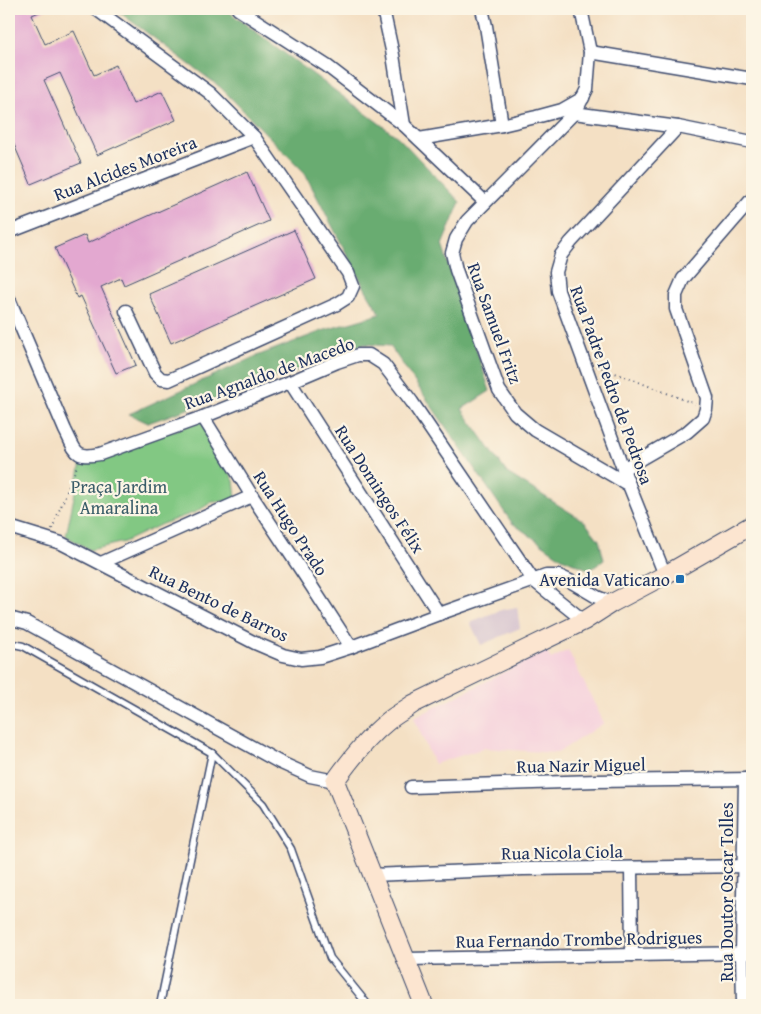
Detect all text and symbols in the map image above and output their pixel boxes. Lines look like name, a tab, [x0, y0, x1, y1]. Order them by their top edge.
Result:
street label: Rua Alcides Moreira	[50, 128, 201, 208]
street label: Rua Samuel Fritz	[461, 259, 529, 388]
street label: Rua Padre Pedro de Pedrosa	[563, 282, 661, 489]
street label: Rua Agnaldo de Macedo	[180, 330, 358, 416]
street label: Rua Domingos Félix	[328, 419, 432, 559]
street label: Rua Hugo Prado	[247, 465, 335, 581]
park label: Praça Jardim Amaralina	[71, 473, 168, 521]
street label: Rua Bento de Barros	[145, 557, 293, 649]
place label: Avenida Vaticano	[539, 566, 670, 593]
marker: Avenida Vaticano	[674, 573, 686, 585]
street label: Rua Nazir Miguel	[516, 750, 646, 780]
street label: Rua Doutor Oscar Tolles	[713, 802, 740, 982]
street label: Rua Nicola Ciola	[501, 837, 624, 867]
street label: Rua Fernando Trombe Rodrigues	[455, 923, 703, 955]

